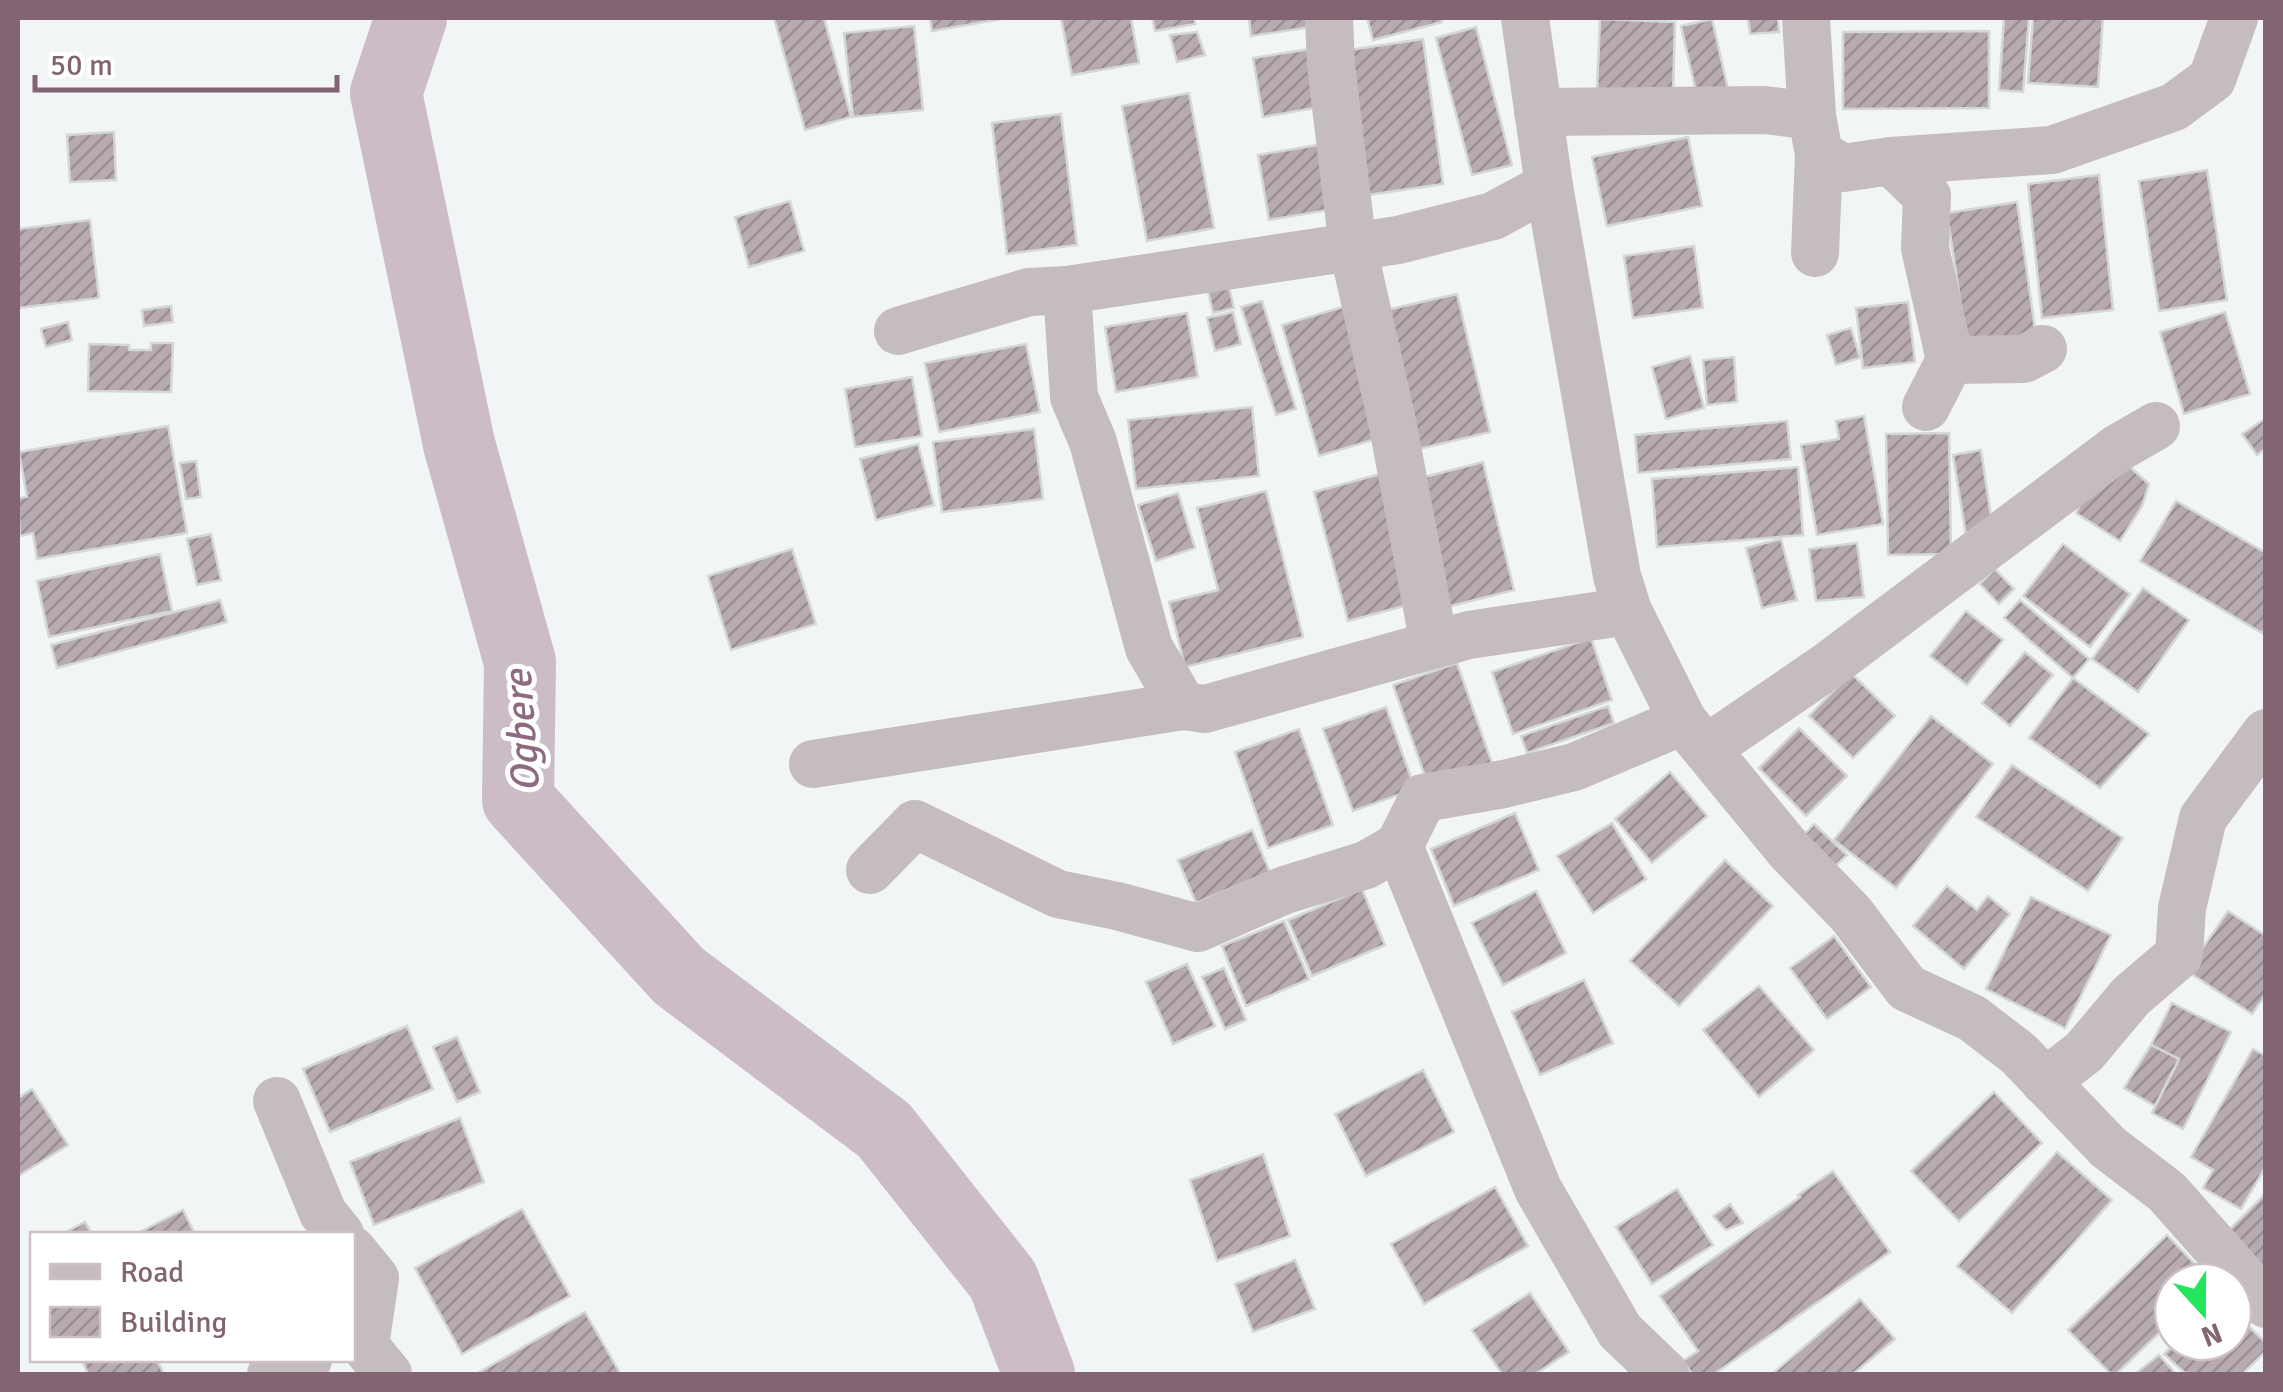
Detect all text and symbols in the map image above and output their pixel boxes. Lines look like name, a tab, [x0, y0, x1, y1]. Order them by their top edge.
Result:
scale bar	[35, 30, 338, 92]
text: 50 m	[50, 47, 113, 84]
water label: Ogbere	[493, 666, 551, 794]
legend	[30, 1232, 355, 1362]
text: Road	[120, 1254, 184, 1291]
north arrow	[2153, 1262, 2253, 1362]
text: Building	[120, 1304, 227, 1341]
text: N	[2196, 1315, 2227, 1354]

